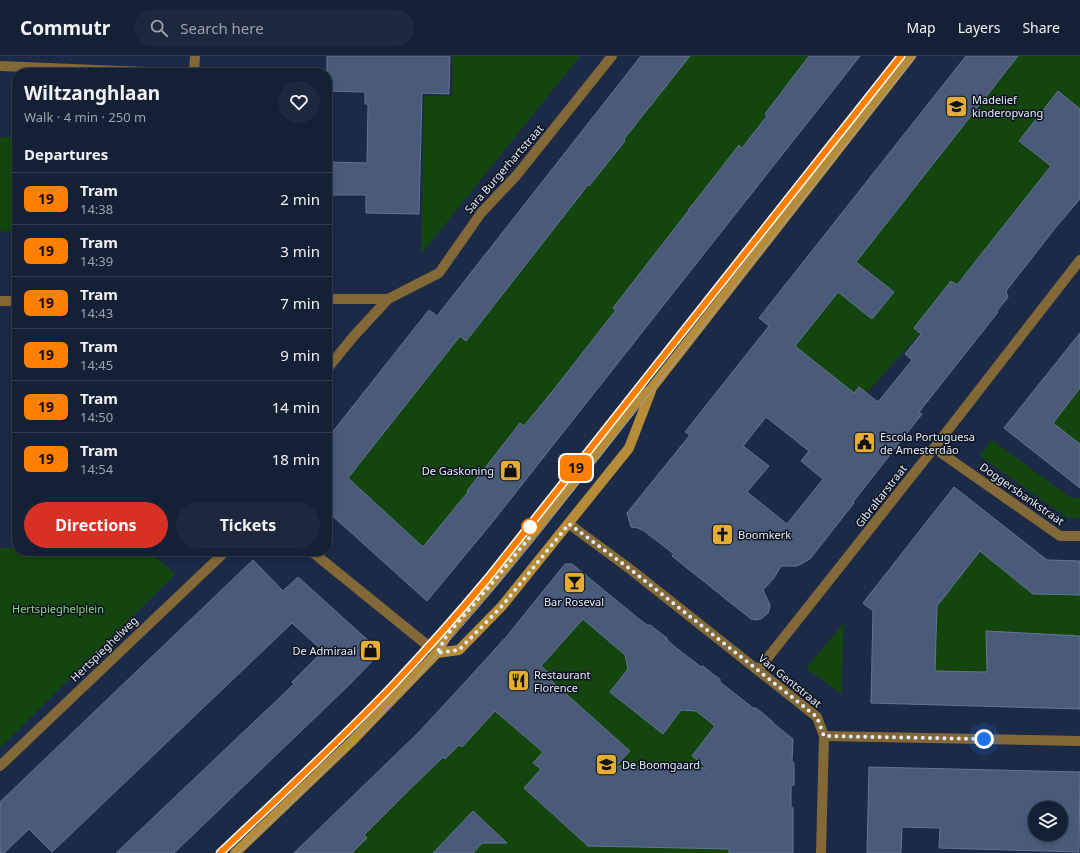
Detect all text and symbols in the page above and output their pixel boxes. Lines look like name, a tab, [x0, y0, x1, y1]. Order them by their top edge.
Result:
search box	[134, 10, 414, 46]
text: Commutr	[20, 15, 110, 41]
icon: search	[148, 17, 170, 39]
text: Search here	[180, 18, 264, 38]
text: Map	[907, 18, 936, 37]
text: Layers	[958, 18, 1000, 37]
text: Share	[1022, 18, 1060, 37]
text: Wiltzanghlaan	[24, 80, 160, 106]
button: heart	[278, 81, 320, 123]
place label: Madelief kinderopvang	[972, 92, 1043, 120]
school or university icon: Madelief kinderopvang	[944, 93, 970, 119]
text: Walk · 4 min · 250 m	[24, 108, 146, 126]
street label: Sara Burgerhartstraat	[461, 121, 546, 216]
text: Departures	[24, 144, 108, 164]
text: Tram	[80, 180, 118, 200]
text: 19	[38, 189, 54, 208]
text: 2 min	[280, 189, 320, 209]
text: 14:38	[80, 200, 113, 218]
text: Tram	[80, 232, 118, 252]
text: 19	[38, 241, 54, 260]
text: 3 min	[280, 241, 320, 261]
text: 14:39	[80, 252, 113, 270]
text: Tram	[80, 284, 118, 304]
text: 19	[38, 293, 54, 312]
text: 7 min	[280, 293, 320, 313]
text: 14:43	[80, 304, 113, 322]
text: Tram	[80, 336, 118, 356]
text: 19	[38, 345, 54, 364]
text: 9 min	[280, 345, 320, 365]
text: 14:45	[80, 356, 113, 374]
text: Tram	[80, 388, 118, 408]
text: 19	[38, 397, 54, 416]
text: 14 min	[272, 397, 320, 417]
text: 14:50	[80, 408, 113, 426]
place label: Escola Portuguesa de Amesterdão	[880, 429, 975, 457]
public building icon: Escola Portuguesa de Amesterdão	[851, 430, 877, 456]
text: Tram	[80, 440, 118, 460]
text: 19	[38, 449, 54, 468]
text: 18 min	[272, 449, 320, 469]
line badge: 19	[558, 455, 594, 481]
shop icon: De Gaskoning	[497, 458, 523, 484]
text: 19	[568, 458, 584, 477]
street label: Doggersbankstraat	[977, 459, 1067, 528]
text: 14:54	[80, 460, 113, 478]
street label: Gibraltarstraat	[851, 461, 910, 530]
place label: De Gaskoning	[422, 463, 494, 478]
button: Directions	[24, 502, 168, 548]
button: Tickets	[176, 502, 320, 548]
unlabelled marker	[521, 518, 539, 536]
church icon: Boomkerk	[709, 522, 735, 548]
place label: Boomkerk	[738, 527, 791, 542]
bar icon: Bar Roseval	[561, 569, 587, 595]
place label: Bar Roseval	[544, 594, 604, 609]
park label: Hertspieghelplein	[12, 601, 104, 616]
street label: Hertspieghelweg	[67, 613, 141, 685]
shop icon: De Admiraal	[358, 638, 384, 664]
place label: De Admiraal	[292, 643, 356, 658]
street label: Van Gentstraat	[756, 651, 825, 711]
place label: Restaurant Florence	[534, 667, 591, 695]
restaurant icon: Restaurant Florence	[505, 668, 531, 694]
your location	[974, 729, 994, 749]
school or university icon: De Boomgaard	[594, 752, 620, 778]
place label: De Boomgaard	[622, 757, 700, 772]
map controls	[1028, 801, 1068, 841]
button: layers	[1028, 801, 1068, 841]

